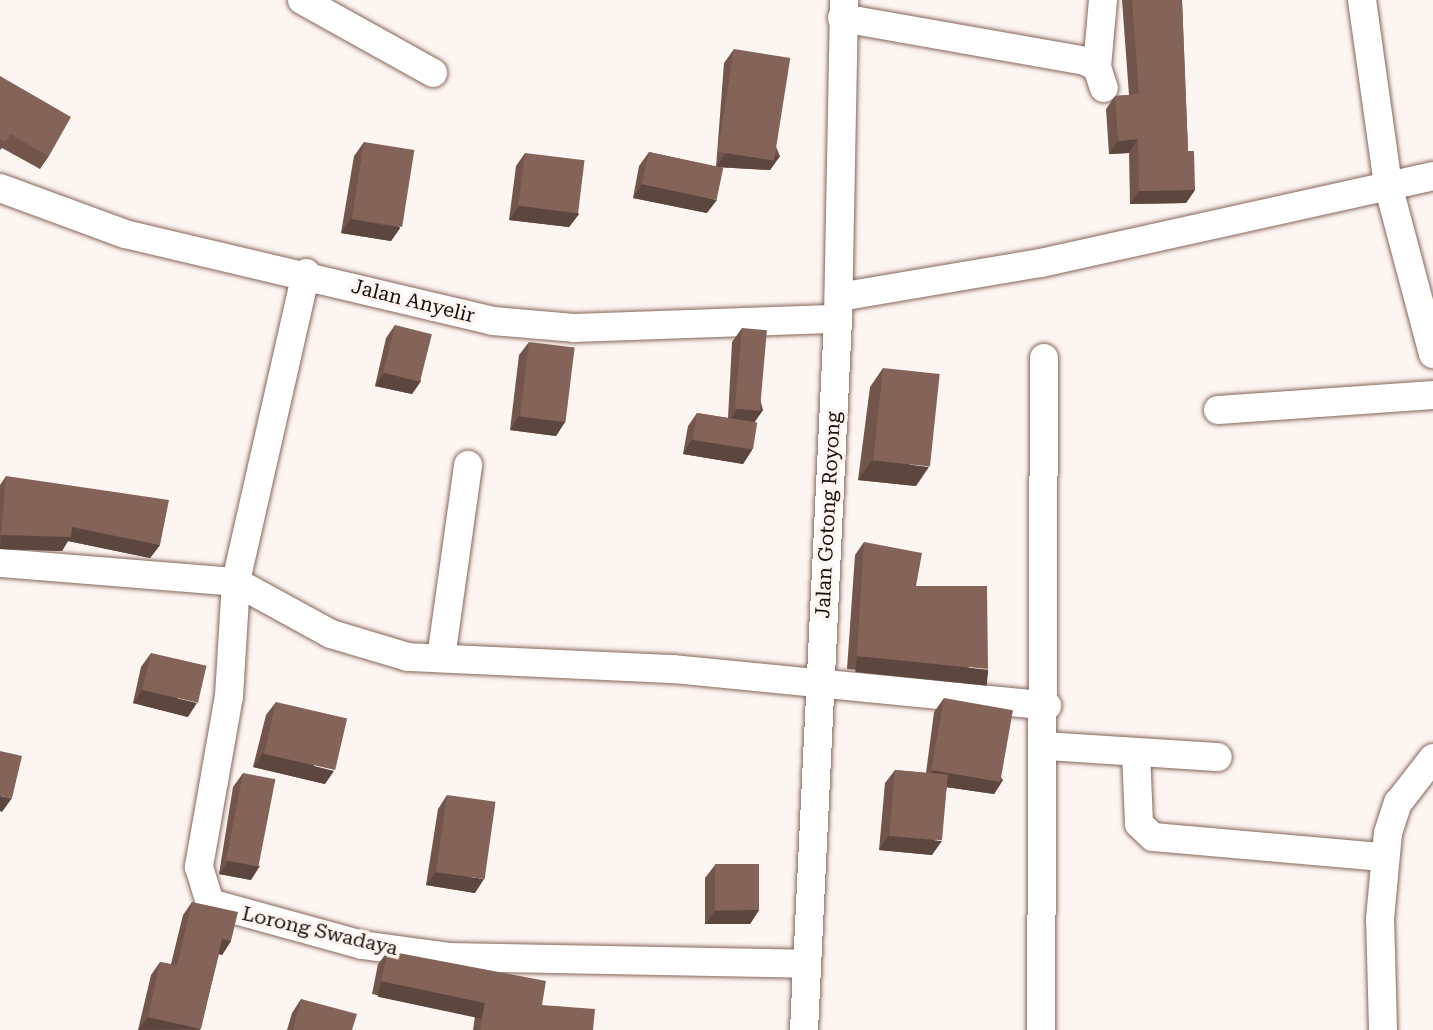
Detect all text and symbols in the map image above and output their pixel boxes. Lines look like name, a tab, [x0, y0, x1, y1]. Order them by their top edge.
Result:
street label: Jalan Anyelir	[349, 274, 477, 328]
street label: Jalan Gotong Royong	[811, 411, 845, 619]
street label: Lorong Swadaya	[240, 901, 400, 961]

